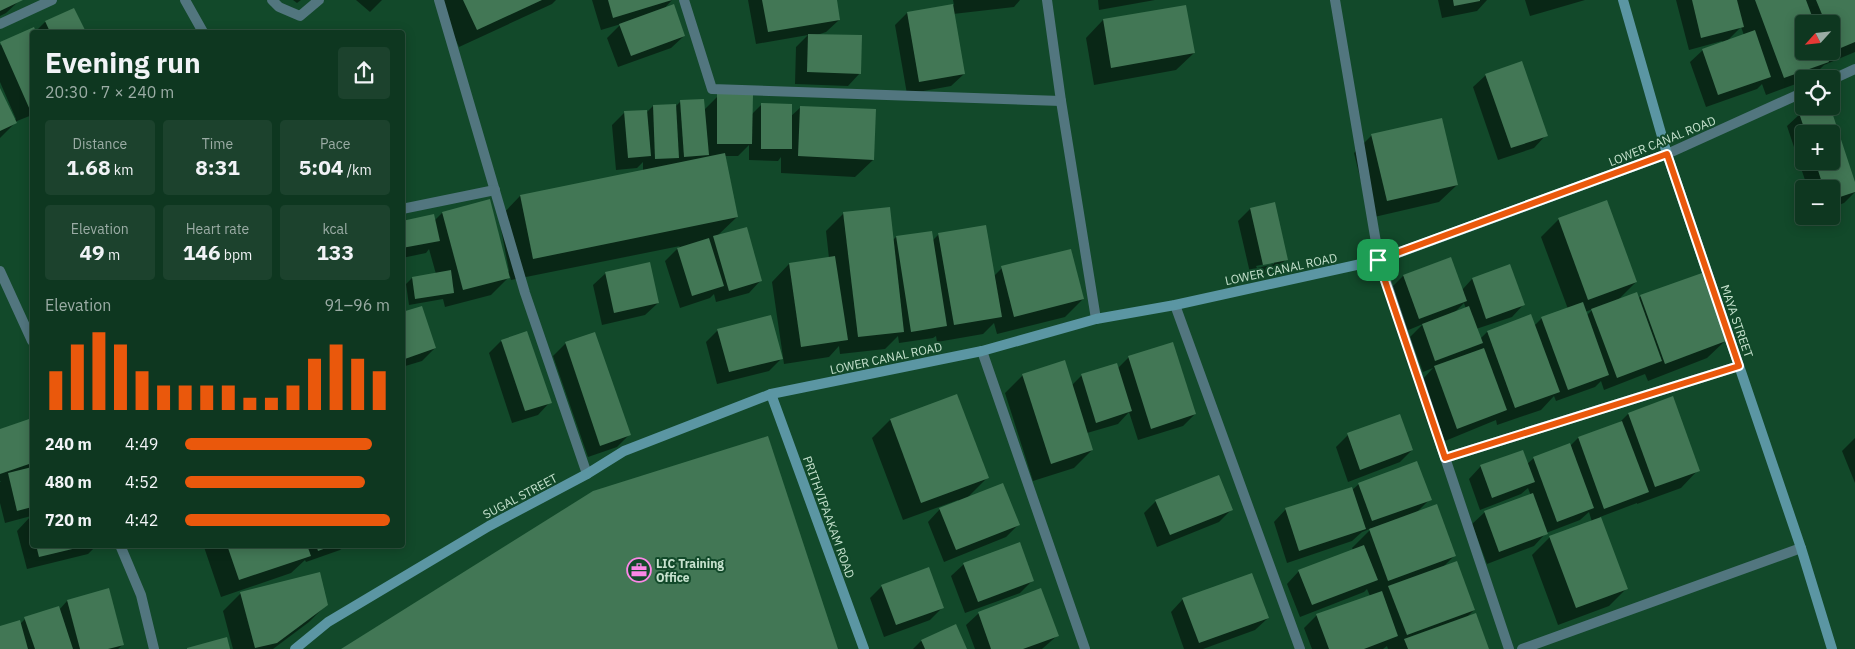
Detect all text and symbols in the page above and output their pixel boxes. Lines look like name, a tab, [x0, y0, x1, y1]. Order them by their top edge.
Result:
north arrow	[1795, 15, 1840, 60]
map controls	[1795, 15, 1840, 225]
text: Evening run	[45, 44, 201, 81]
button: share	[338, 47, 390, 99]
button: locate	[1795, 70, 1840, 115]
text: 20:30 · 7 × 240 m	[45, 82, 174, 102]
street label: LOWER CANAL ROAD	[1606, 113, 1718, 169]
button: +	[1795, 125, 1840, 170]
text: Distance	[73, 135, 127, 153]
text: Time	[202, 135, 233, 153]
text: Pace	[320, 135, 350, 153]
text: 1.68	[66, 153, 111, 181]
text: 8:31	[195, 153, 240, 181]
text: 5:04	[299, 153, 343, 181]
text: km	[111, 161, 133, 179]
text: /km	[343, 161, 372, 179]
button: −	[1795, 180, 1840, 225]
text: Elevation	[71, 220, 129, 238]
text: Heart rate	[186, 220, 249, 238]
text: kcal	[322, 220, 348, 238]
text: 49	[79, 238, 105, 266]
text: 146	[183, 238, 221, 266]
text: 133	[316, 238, 354, 266]
pin	[1357, 239, 1399, 281]
text: m	[105, 246, 120, 264]
text: bpm	[221, 246, 252, 264]
icon: arrive	[1364, 246, 1392, 274]
street label: LOWER CANAL ROAD	[1224, 250, 1338, 288]
street label: MAYA STREET	[1718, 283, 1757, 359]
text: Elevation	[45, 295, 111, 315]
text: 91–96 m	[324, 295, 390, 315]
street label: LOWER CANAL ROAD	[829, 339, 943, 377]
text: 240 m	[45, 434, 92, 454]
text: 4:49	[125, 434, 158, 454]
street label: PRITHVIPAAKAM ROAD	[800, 454, 858, 580]
street label: SUGAL STREET	[480, 470, 560, 522]
text: 480 m	[45, 472, 92, 492]
text: 4:52	[125, 472, 158, 492]
text: 720 m	[45, 510, 92, 530]
text: 4:42	[125, 510, 158, 530]
place label: LIC Training Office	[656, 556, 724, 585]
office icon: LIC Training Office	[626, 557, 652, 583]

